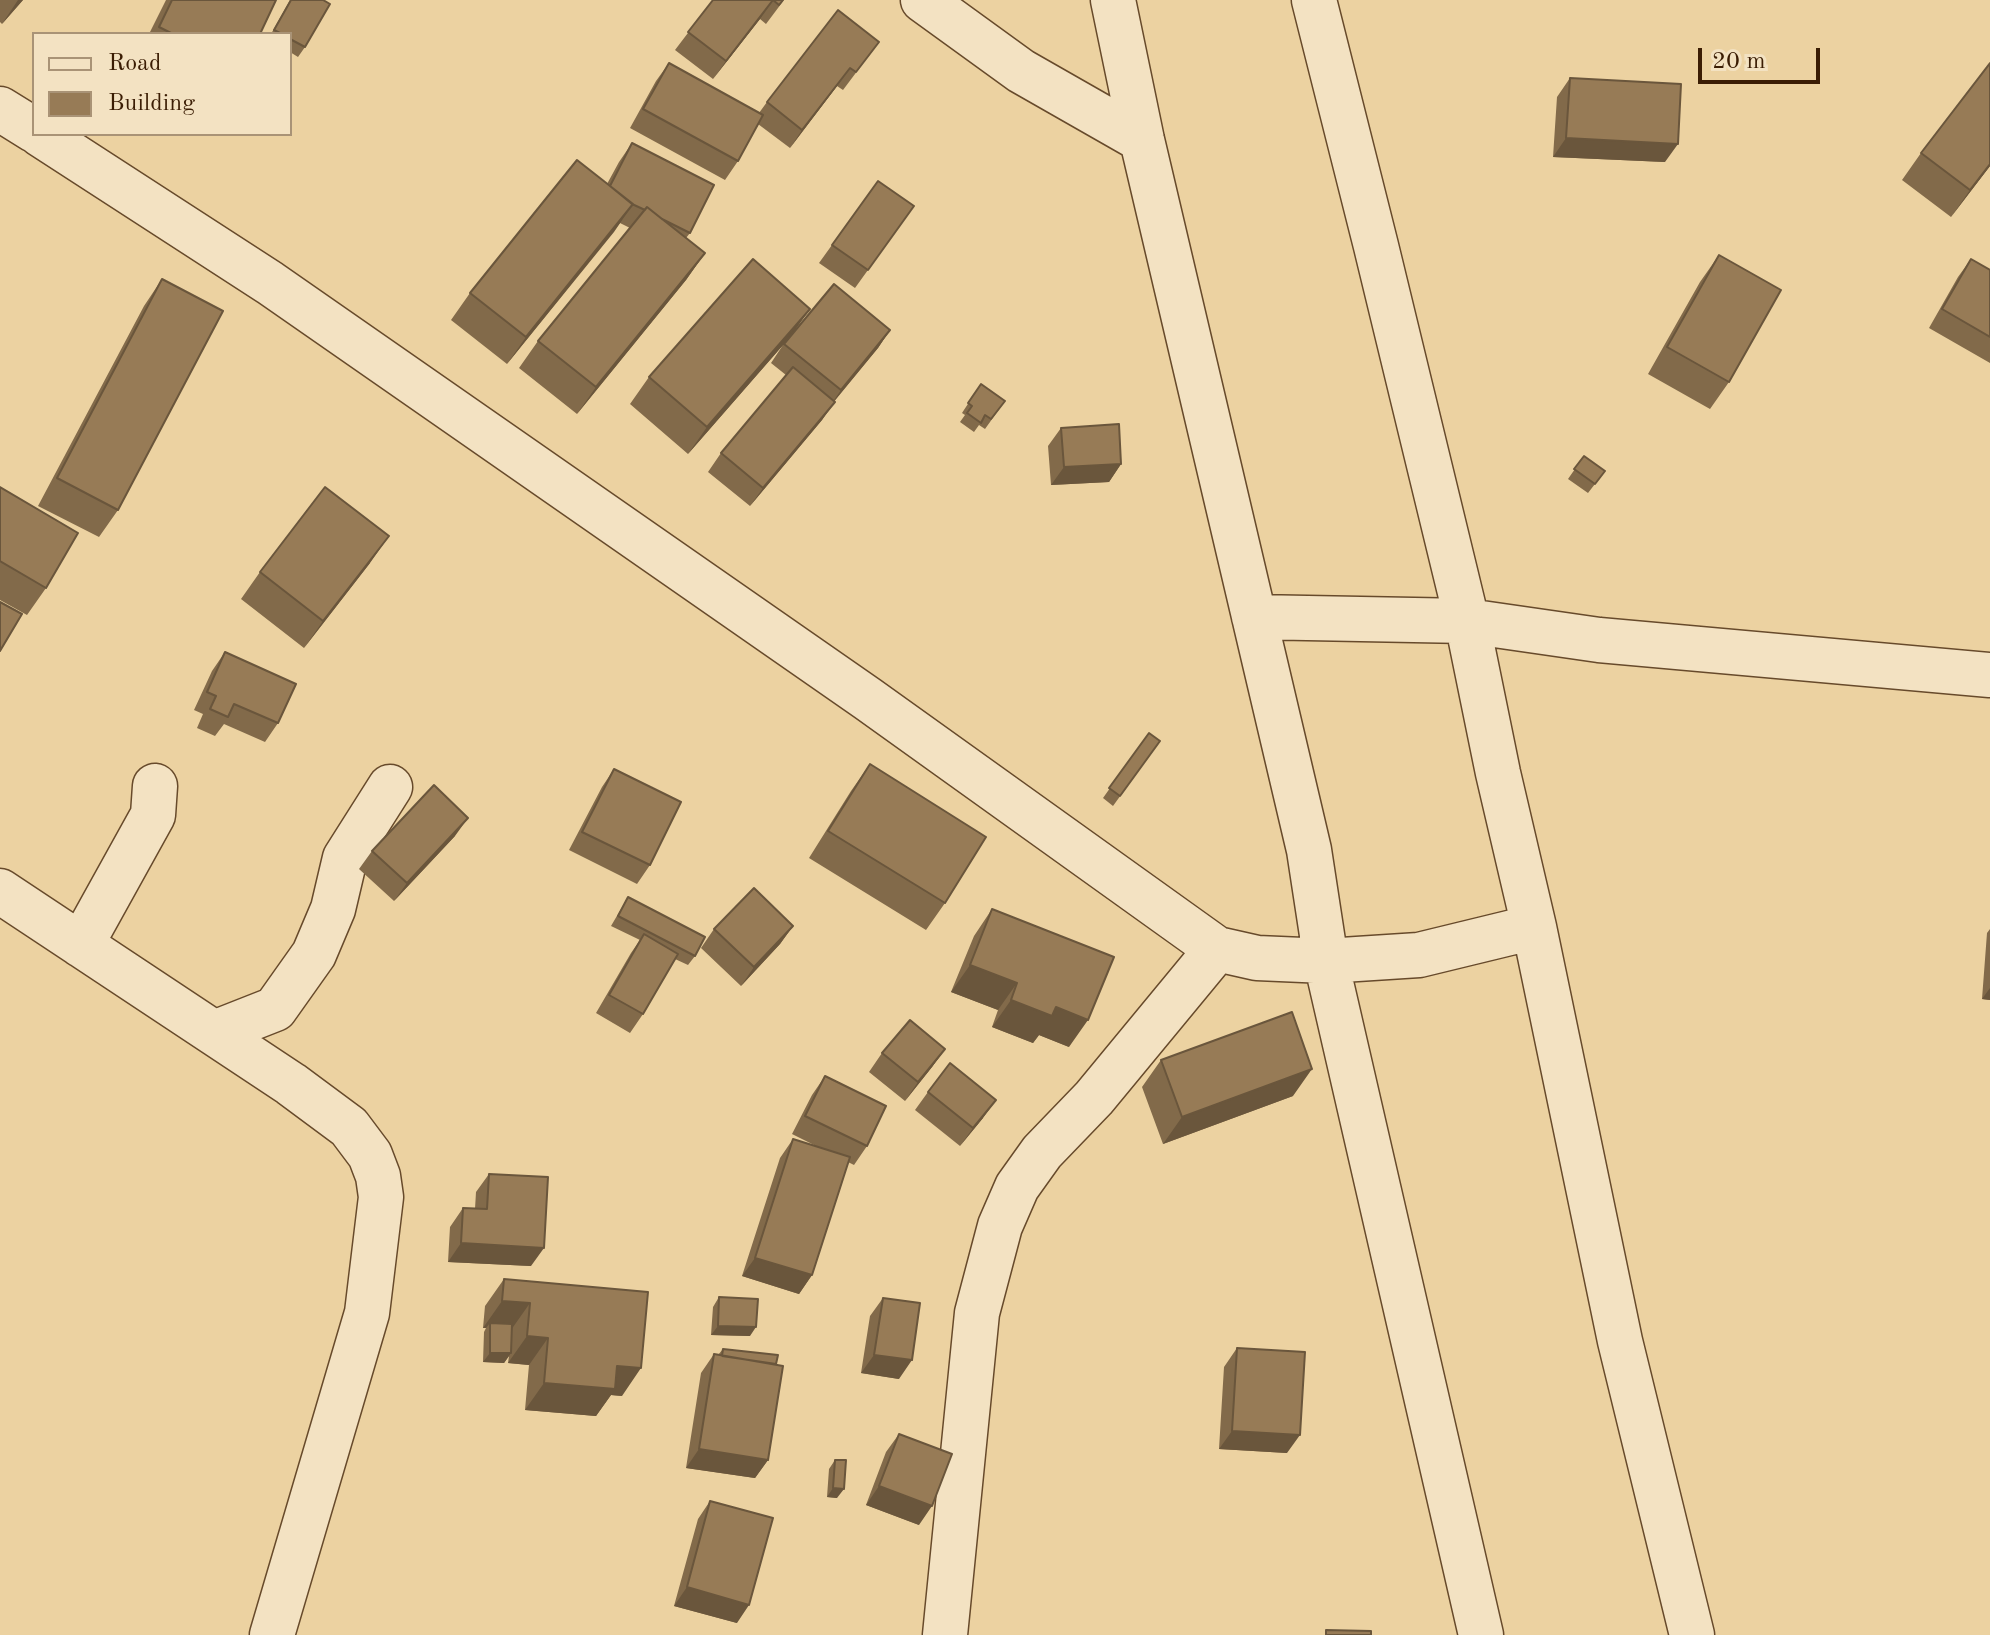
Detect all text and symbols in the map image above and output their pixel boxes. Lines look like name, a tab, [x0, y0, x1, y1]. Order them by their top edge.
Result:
legend	[32, 32, 292, 136]
scale bar	[1702, 32, 1824, 82]
text: 20 m	[1712, 50, 1766, 74]
text: Road	[108, 52, 161, 76]
text: Building	[108, 92, 195, 116]

